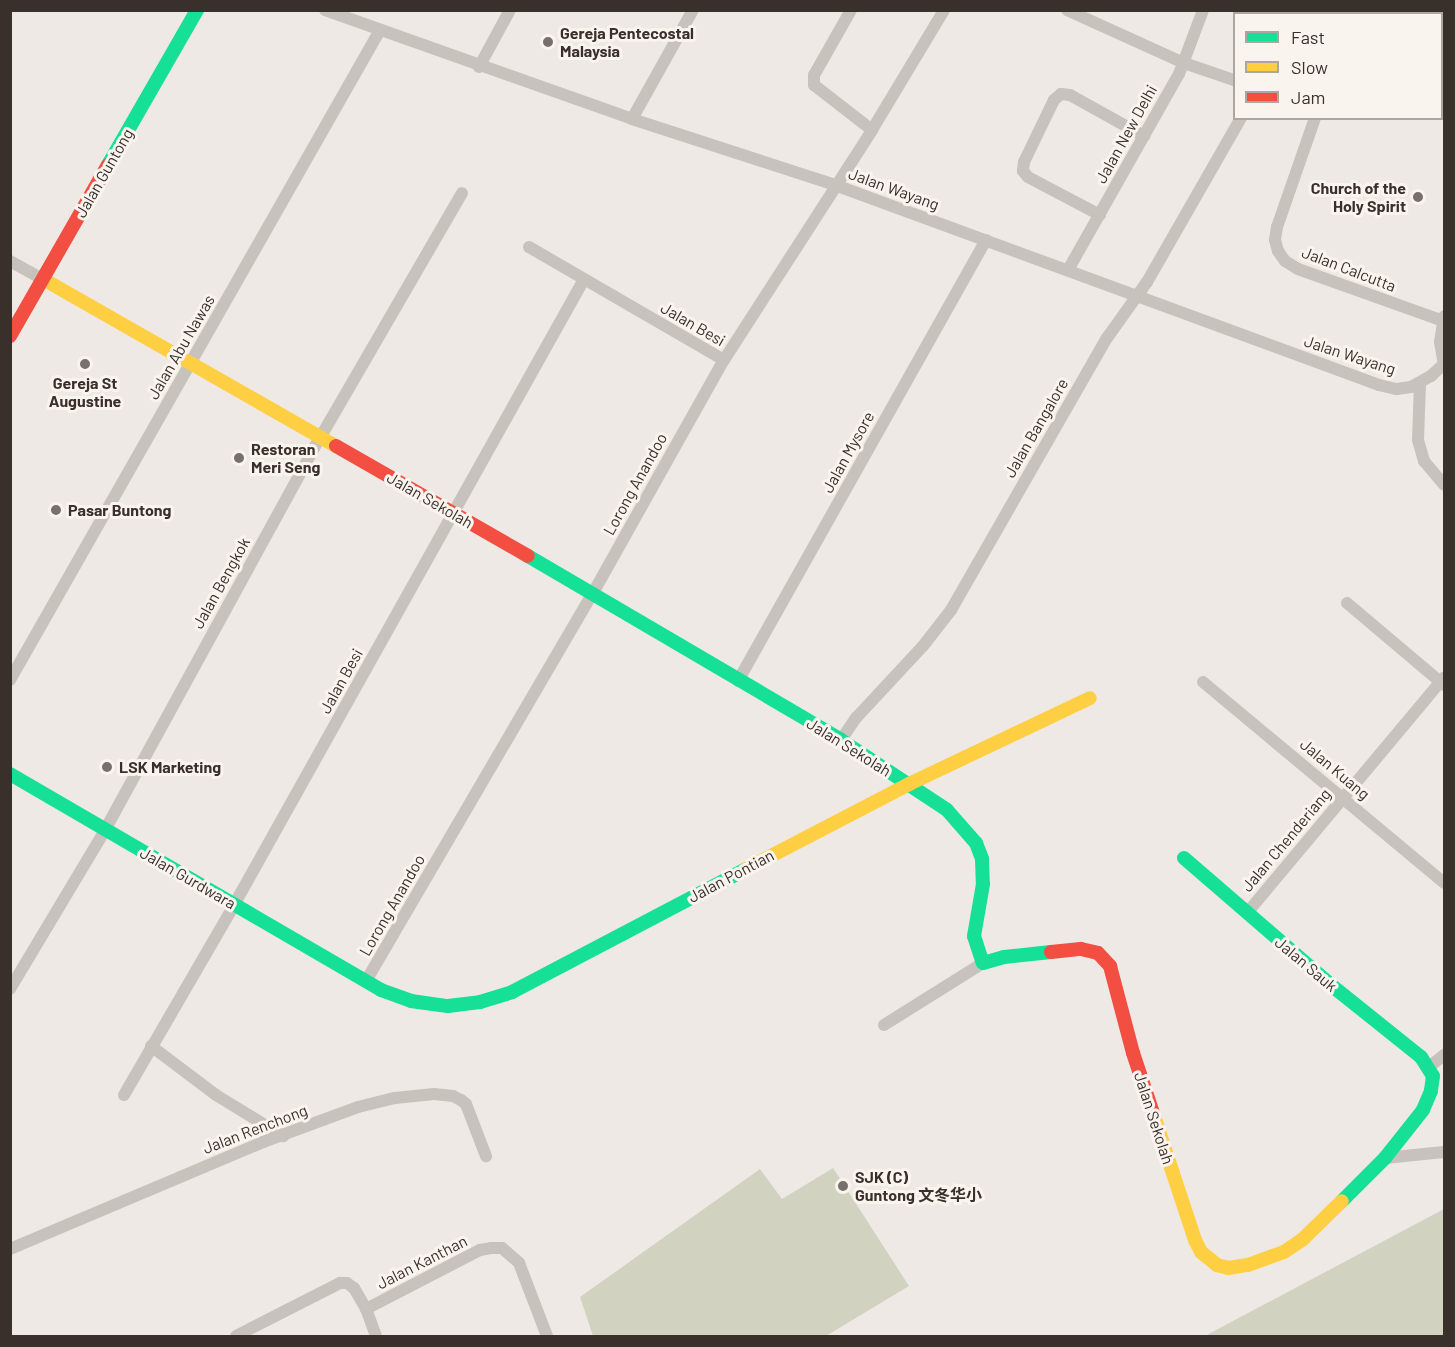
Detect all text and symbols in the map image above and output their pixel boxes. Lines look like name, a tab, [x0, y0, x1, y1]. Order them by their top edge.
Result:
legend	[1233, 12, 1443, 120]
place label: Gereja Pentecostal Malaysia	[560, 23, 694, 61]
text: Fast	[1291, 26, 1325, 48]
marker: Gereja Pentecostal Malaysia	[541, 35, 555, 49]
text: Slow	[1291, 56, 1328, 78]
street label: Jalan New Delhi	[1091, 81, 1161, 187]
text: Jam	[1291, 86, 1325, 108]
street label: Jalan Guntong	[71, 125, 137, 221]
street label: Jalan Wayang	[846, 164, 942, 214]
place label: Church of the Holy Spirit	[1311, 178, 1406, 216]
marker: Church of the Holy Spirit	[1411, 190, 1425, 204]
street label: Jalan Calcutta	[1299, 242, 1399, 296]
street label: Jalan Abu Nawas	[143, 291, 219, 403]
street label: Jalan Besi	[657, 298, 729, 350]
street label: Jalan Wayang	[1302, 331, 1398, 379]
marker: Gereja St Augustine	[78, 357, 92, 371]
place label: Gereja St Augustine	[49, 373, 121, 411]
street label: Jalan Bangalore	[1000, 375, 1072, 481]
street label: Jalan Mysore	[818, 408, 878, 496]
street label: Lorong Anandoo	[599, 430, 671, 538]
place label: Restoran Meri Seng	[251, 439, 320, 477]
marker: Restoran Meri Seng	[232, 451, 246, 465]
street label: Jalan Sekolah	[384, 468, 476, 532]
place label: Pasar Buntong	[68, 500, 172, 520]
marker: Pasar Buntong	[49, 503, 63, 517]
street label: Jalan Bengkok	[188, 534, 254, 632]
street label: Jalan Besi	[315, 645, 367, 717]
street label: Jalan Sekolah	[803, 713, 895, 781]
street label: Jalan Kuang	[1296, 734, 1374, 804]
place label: LSK Marketing	[119, 757, 221, 777]
marker: LSK Marketing	[100, 760, 114, 774]
street label: Jalan Chenderiang	[1237, 784, 1335, 896]
street label: Jalan Gurdwara	[137, 843, 239, 913]
street label: Jalan Pontian	[685, 845, 777, 907]
street label: Lorong Anandoo	[355, 851, 429, 959]
street label: Jalan Sauk	[1271, 932, 1341, 996]
street label: Jalan Sekolah	[1130, 1069, 1178, 1167]
street label: Jalan Renchong	[200, 1100, 310, 1158]
place label: SJK (C) Guntong 文冬华小	[855, 1167, 982, 1205]
marker: SJK (C) Guntong 文冬华小	[836, 1179, 850, 1193]
street label: Jalan Kanthan	[374, 1231, 470, 1293]

